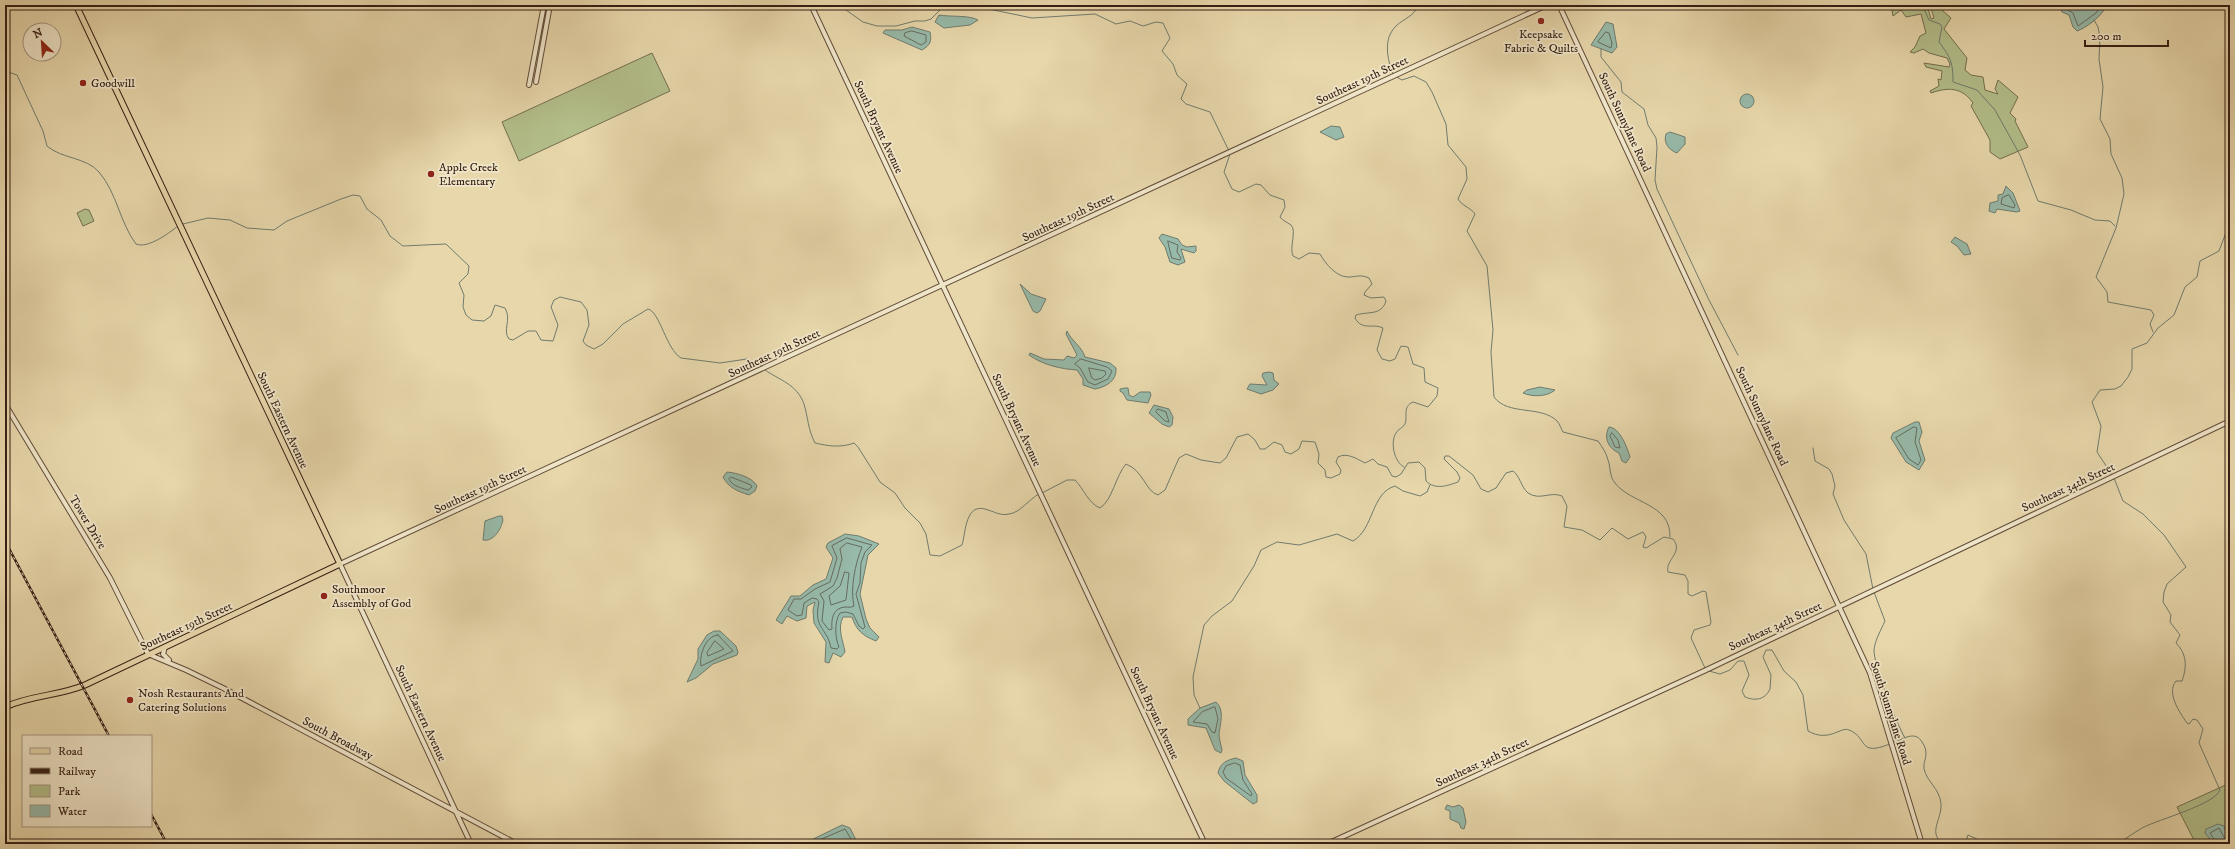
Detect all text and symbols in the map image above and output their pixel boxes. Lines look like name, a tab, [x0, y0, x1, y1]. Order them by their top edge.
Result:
marker: Keepsake Fabric & Quilts	[1536, 16, 1546, 26]
north arrow	[22, 22, 62, 62]
scale bar	[2085, 22, 2168, 48]
text: N	[31, 26, 45, 42]
place label: Keepsake Fabric & Quilts	[1504, 27, 1578, 56]
text: 200 m	[2091, 29, 2121, 44]
street label: Southeast 19th Street	[1314, 52, 1411, 108]
street label: South Sunnylane Road	[1595, 70, 1654, 174]
place label: Goodwill	[91, 76, 135, 91]
marker: Goodwill	[78, 78, 88, 88]
street label: South Bryant Avenue	[850, 78, 907, 176]
place label: Apple Creek Elementary	[439, 160, 498, 189]
marker: Apple Creek Elementary	[426, 169, 436, 179]
street label: Southeast 19th Street	[1020, 189, 1117, 245]
street label: Southeast 19th Street	[726, 325, 823, 381]
street label: South Sunnylane Road	[1732, 364, 1791, 468]
street label: South Eastern Avenue	[254, 369, 312, 471]
street label: South Bryant Avenue	[988, 371, 1045, 469]
street label: Southeast 34th Street	[2019, 459, 2117, 516]
street label: Southeast 19th Street	[432, 461, 529, 517]
street label: Tower Drive	[66, 493, 109, 552]
place label: Southmoor Assembly of God	[332, 582, 411, 611]
marker: Southmoor Assembly of God	[319, 591, 329, 601]
street label: Southeast 19th Street	[138, 598, 235, 654]
street label: Southeast 34th Street	[1726, 598, 1824, 655]
street label: South Sunnylane Road	[1867, 659, 1914, 767]
street label: South Eastern Avenue	[392, 662, 450, 764]
street label: South Bryant Avenue	[1126, 664, 1183, 762]
place label: Nosh Restaurants And Catering Solutions	[138, 686, 244, 715]
marker: Nosh Restaurants And Catering Solutions	[125, 695, 135, 705]
street label: South Broadway	[300, 714, 376, 763]
street label: Southeast 34th Street	[1433, 734, 1531, 791]
legend	[22, 735, 152, 827]
text: Road	[58, 744, 83, 759]
text: Railway	[58, 764, 96, 779]
text: Park	[58, 784, 80, 799]
text: Water	[57, 804, 87, 819]

